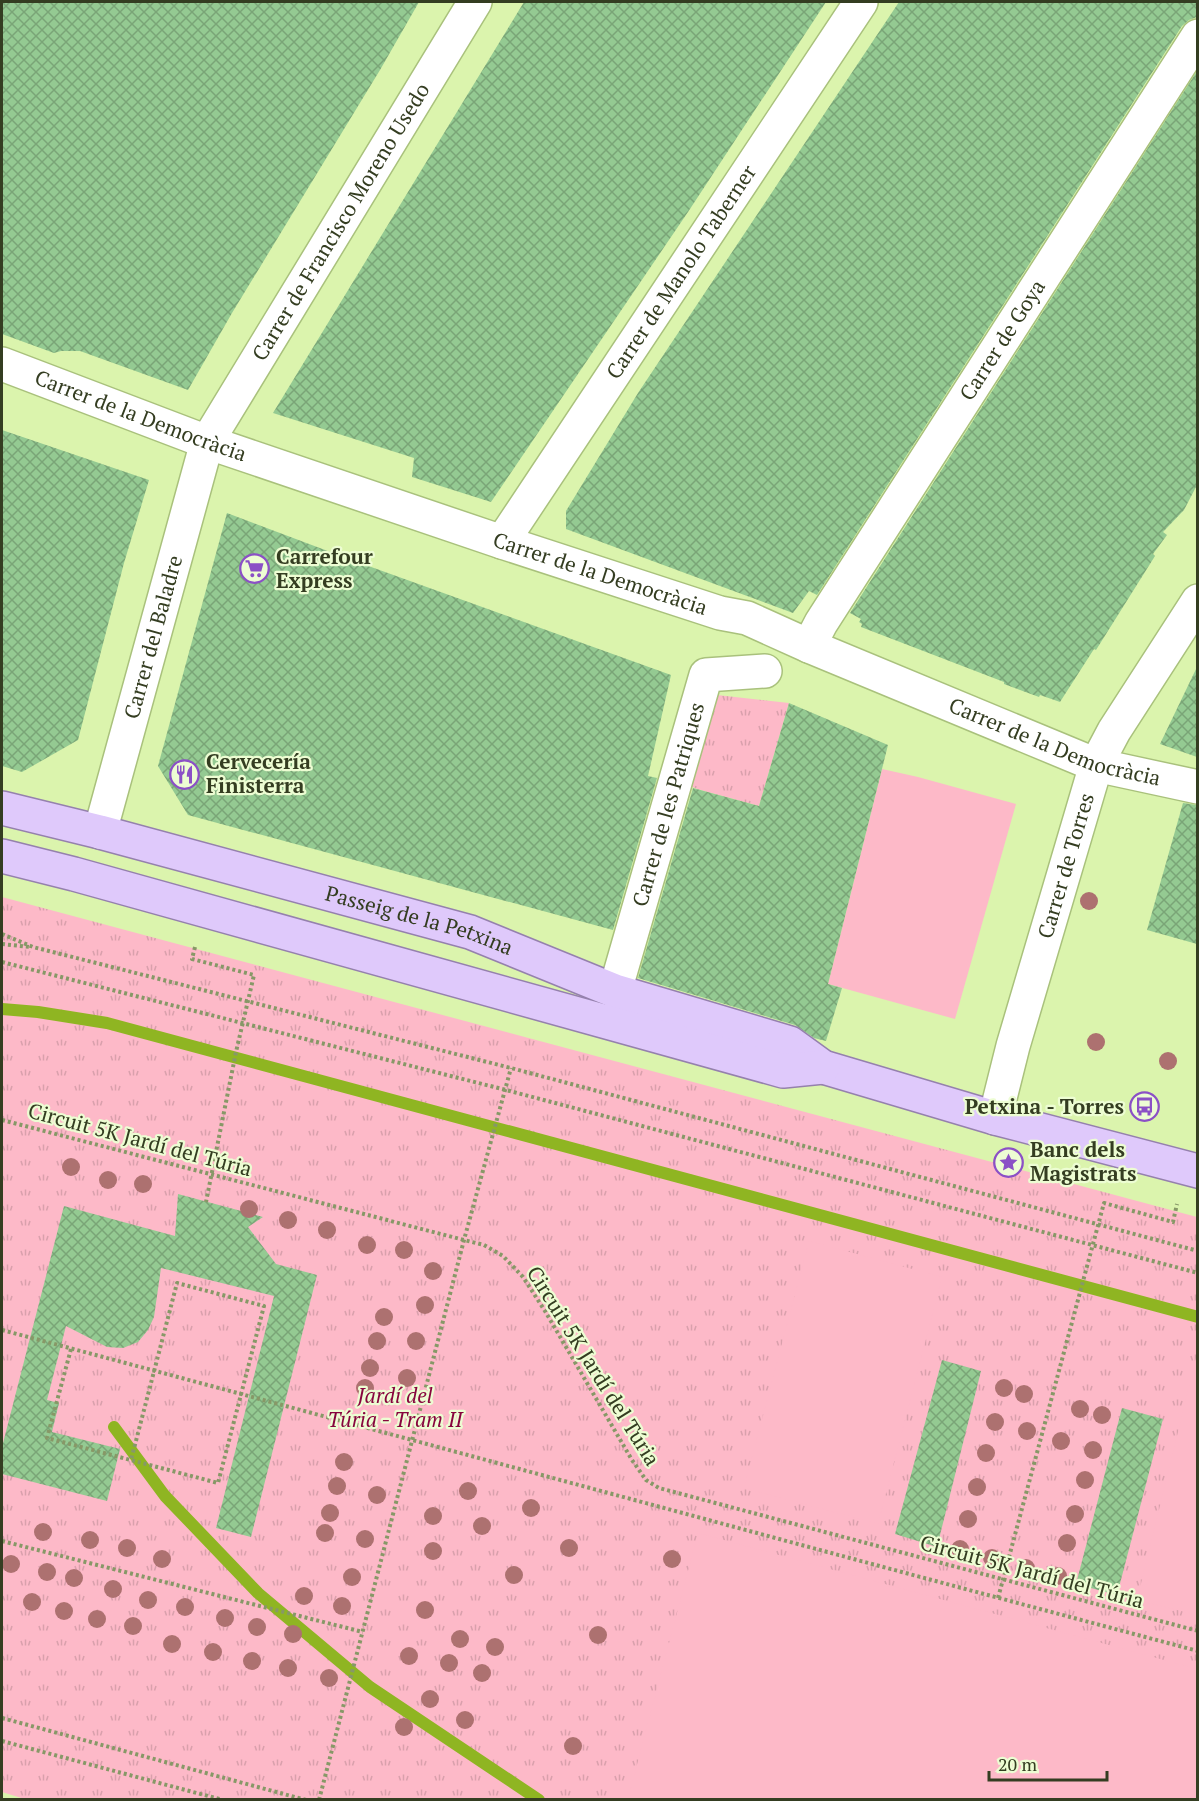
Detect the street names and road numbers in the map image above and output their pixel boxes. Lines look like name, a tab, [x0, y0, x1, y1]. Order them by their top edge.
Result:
street label: Carrer de Francisco Moreno Usedo	[245, 77, 435, 365]
street label: Carrer de Manolo Taberner	[599, 159, 762, 384]
street label: Carrer de Goya	[953, 274, 1051, 405]
street label: Carrer de la Democràcia	[31, 363, 251, 467]
street label: Carrer de la Democràcia	[490, 525, 712, 621]
street label: Carrer del Baladre	[117, 552, 188, 722]
street label: Carrer de la Democràcia	[945, 691, 1164, 792]
street label: Carrer de les Patriques	[625, 699, 710, 910]
street label: Carrer de Torres	[1030, 789, 1100, 942]
street label: Passeig de la Petxina	[322, 879, 518, 961]
street label: Circuit 5K Jardí del Túria	[25, 1096, 256, 1182]
street label: Circuit 5K Jardí del Túria	[521, 1260, 667, 1471]
street label: Circuit 5K Jardí del Túria	[917, 1528, 1148, 1614]

